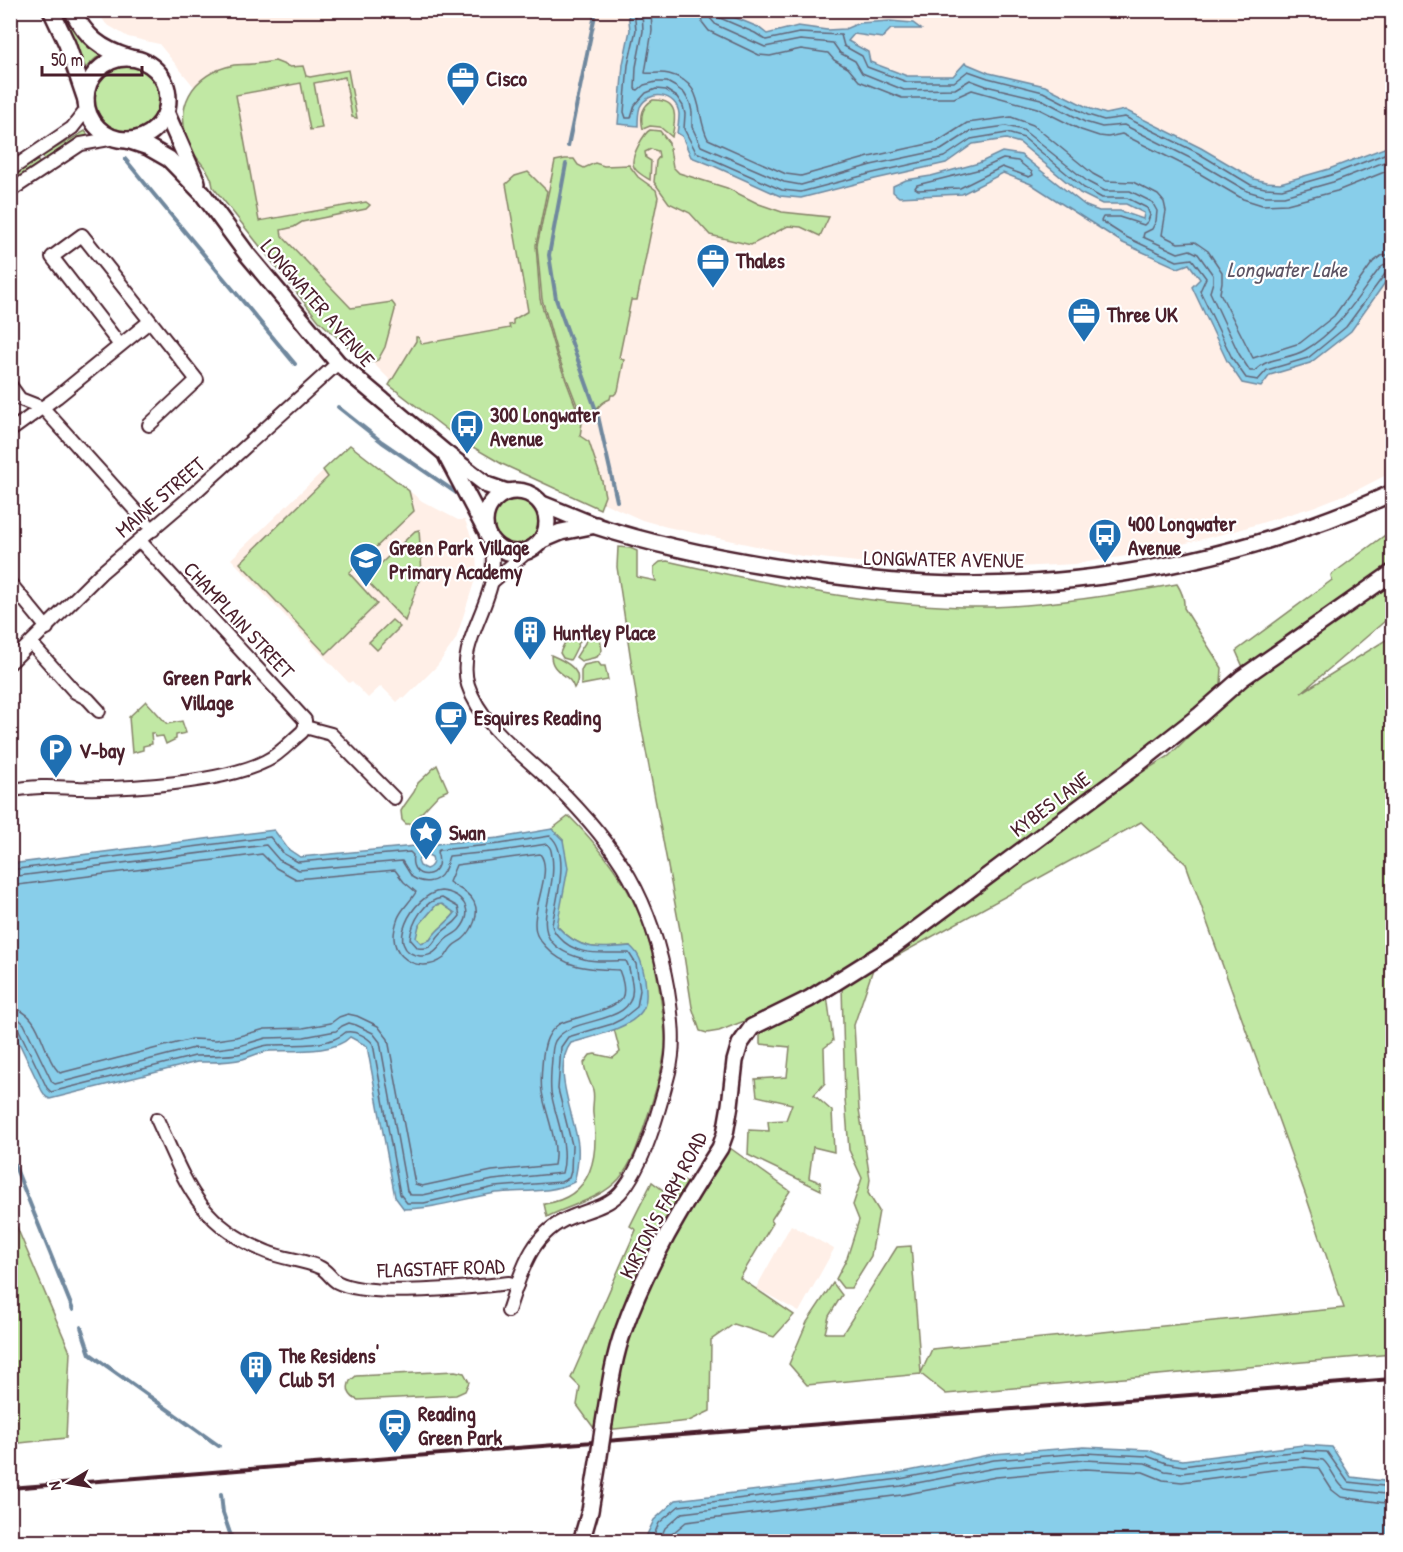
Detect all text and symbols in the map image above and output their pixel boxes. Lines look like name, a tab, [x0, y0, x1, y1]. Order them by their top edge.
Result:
scale bar	[42, 39, 142, 77]
text: 50 m	[51, 47, 83, 72]
office icon: Cisco	[445, 60, 481, 107]
place label: Cisco	[486, 64, 527, 93]
street label: LONGWATER AVENUE	[254, 233, 382, 373]
office icon: Thales	[695, 242, 731, 289]
place label: Thales	[735, 246, 785, 275]
water label: Longwater Lake	[1227, 254, 1348, 284]
office icon: Three UK	[1066, 296, 1102, 343]
place label: Three UK	[1106, 300, 1178, 329]
place label: 300 Longwater Avenue	[490, 400, 601, 453]
bus stop icon: 300 Longwater Avenue	[449, 408, 485, 455]
street label: MAINE STREET	[109, 449, 212, 544]
place label: 400 Longwater Avenue	[1128, 509, 1237, 562]
bus stop icon: 400 Longwater Avenue	[1087, 517, 1123, 564]
place label: Green Park Village Primary Academy	[389, 533, 530, 587]
school or university icon: Green Park Village Primary Academy	[348, 541, 384, 588]
street label: LONGWATER AVENUE	[863, 543, 1025, 575]
street label: CHAMPLAIN STREET	[177, 555, 302, 686]
building icon: Huntley Place	[512, 614, 548, 661]
place label: Huntley Place	[553, 618, 657, 648]
district label: Green Park Village	[163, 662, 252, 718]
cafe icon: Esquires Reading	[433, 699, 469, 746]
place label: Esquires Reading	[474, 703, 601, 733]
parking icon: V-bay	[38, 732, 74, 779]
place label: V-bay	[79, 736, 125, 766]
street label: KYBES LANE	[1004, 764, 1096, 844]
place icon: Swan	[408, 814, 444, 861]
place label: Swan	[449, 818, 486, 847]
street label: KIRTON'S FARM ROAD	[612, 1126, 714, 1284]
street label: FLAGSTAFF ROAD	[376, 1251, 505, 1285]
place label: The Residens' Club 51	[278, 1341, 379, 1394]
building icon: The Residens' Club 51	[238, 1349, 274, 1396]
place label: Reading Green Park	[418, 1399, 503, 1452]
station icon: Reading Green Park	[377, 1407, 413, 1454]
north arrow	[39, 1453, 99, 1513]
text: N	[43, 1479, 66, 1492]

